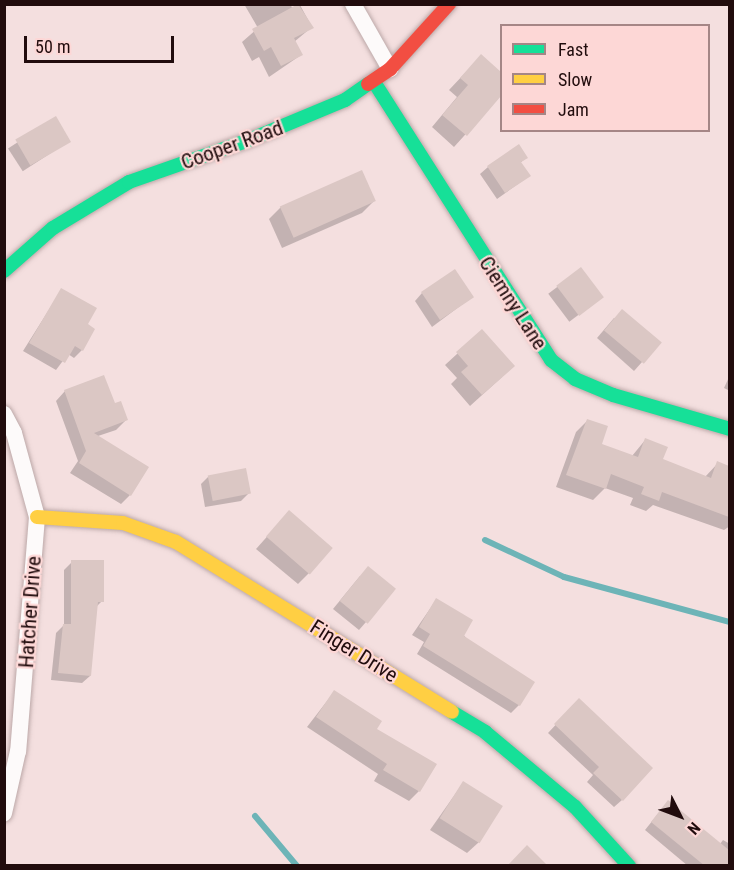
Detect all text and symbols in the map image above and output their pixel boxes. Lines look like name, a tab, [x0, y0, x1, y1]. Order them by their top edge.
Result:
scale bar	[27, 24, 177, 62]
legend	[500, 24, 710, 132]
text: 50 m	[35, 36, 70, 57]
text: Fast	[558, 39, 589, 60]
text: Slow	[558, 69, 592, 90]
text: Jam	[558, 99, 589, 120]
street label: Cooper Road	[178, 115, 286, 175]
street label: Ciemny Lane	[474, 252, 552, 354]
street label: Hatcher Drive	[14, 555, 46, 669]
street label: Finger Drive	[306, 614, 402, 688]
north arrow	[650, 786, 710, 846]
text: N	[683, 818, 704, 838]

